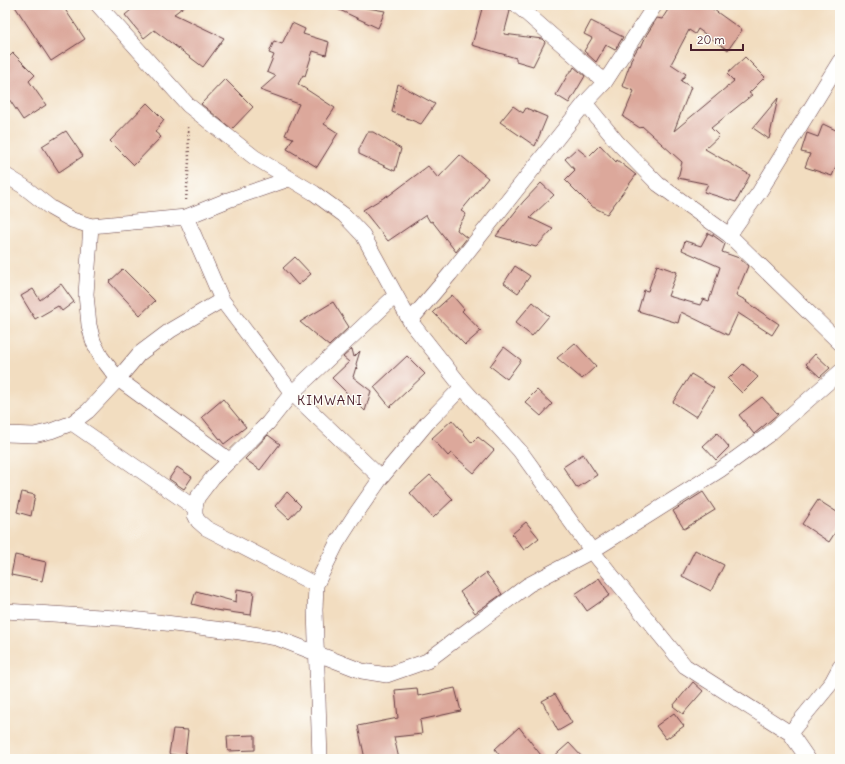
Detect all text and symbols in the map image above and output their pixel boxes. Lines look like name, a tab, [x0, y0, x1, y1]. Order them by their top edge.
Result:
scale bar	[691, 26, 743, 52]
text: 20 m	[697, 32, 725, 47]
district label: KIMWANI	[297, 392, 363, 409]

